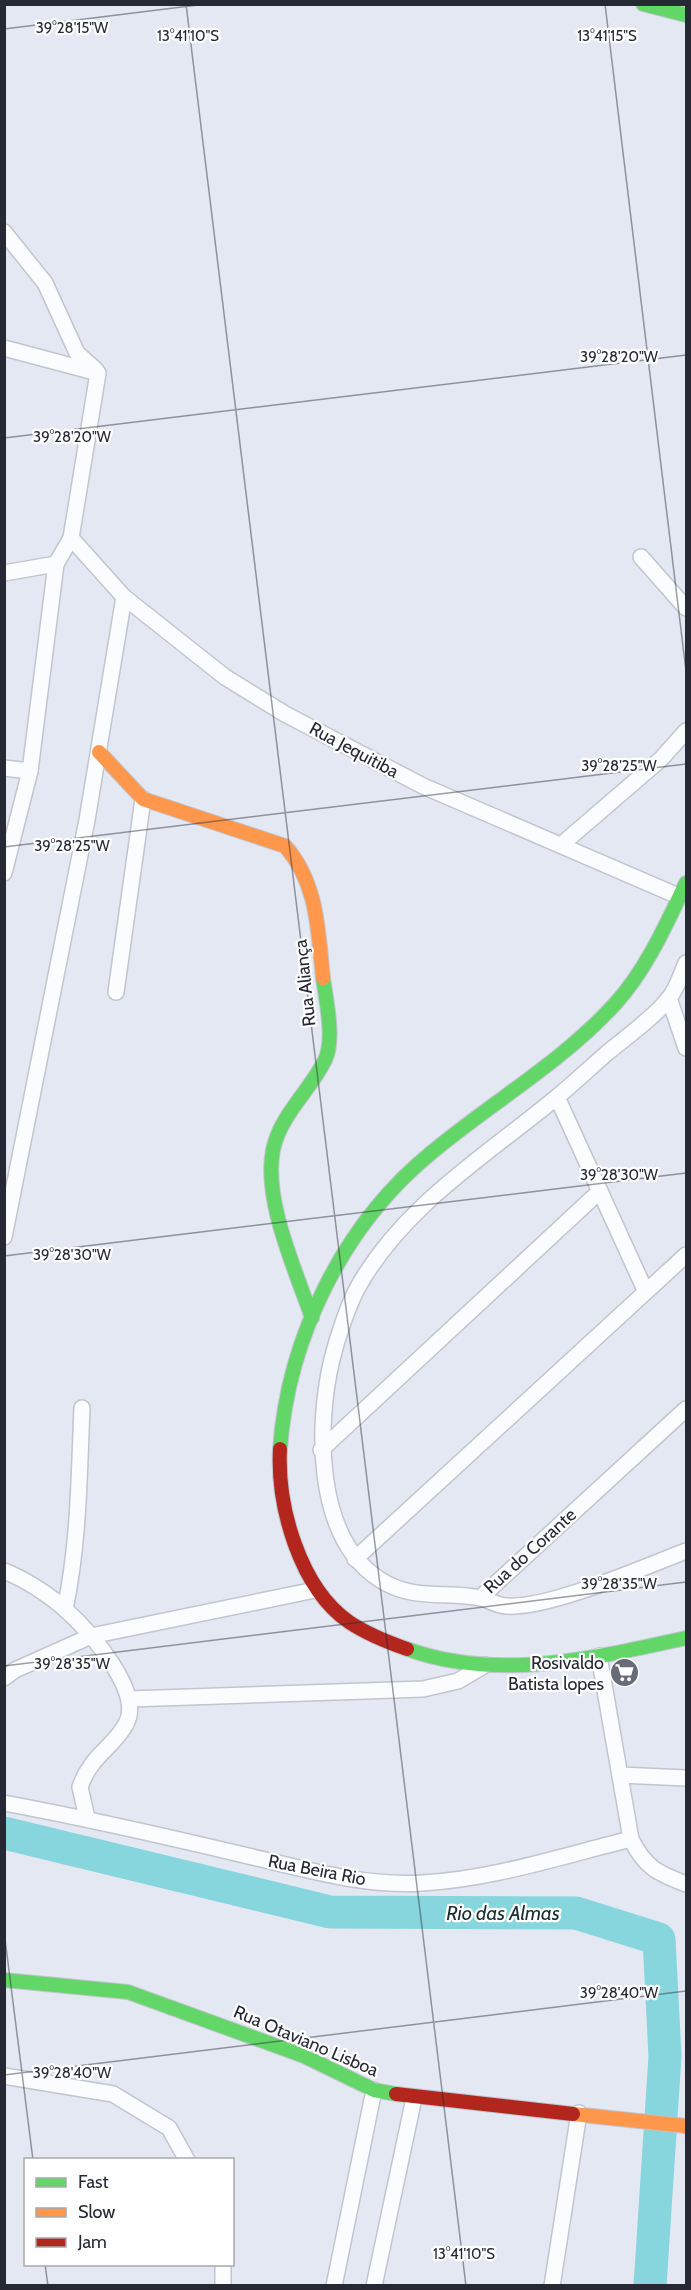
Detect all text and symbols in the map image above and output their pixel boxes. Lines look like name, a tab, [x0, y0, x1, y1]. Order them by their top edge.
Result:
text: 39°28'15"W	[36, 19, 109, 37]
text: 13°41'10"S	[157, 27, 219, 45]
text: 13°41'15"S	[577, 27, 637, 45]
text: 39°28'20"W	[580, 348, 659, 366]
text: 39°28'20"W	[33, 428, 112, 446]
street label: Rua Jequitiba	[306, 717, 403, 783]
text: 39°28'25"W	[581, 757, 658, 775]
text: 39°28'25"W	[34, 837, 111, 855]
street label: Rua Aliança	[289, 938, 321, 1028]
text: 39°28'30"W	[580, 1166, 659, 1184]
text: 39°28'30"W	[33, 1246, 112, 1264]
street label: Rua do Corante	[479, 1504, 581, 1598]
text: 39°28'35"W	[581, 1575, 658, 1593]
place label: Rosivaldo Batista lopes	[508, 1652, 604, 1695]
text: 39°28'35"W	[34, 1655, 111, 1673]
supermarket icon: Rosivaldo Batista lopes	[609, 1657, 641, 1689]
street label: Rua Beira Rio	[266, 1850, 368, 1890]
water label: Rio das Almas	[446, 1901, 560, 1925]
text: 39°28'40"W	[580, 1984, 659, 2002]
street label: Rua Otaviano Lisboa	[230, 2001, 382, 2082]
text: 39°28'40"W	[33, 2064, 112, 2082]
legend	[24, 2158, 234, 2266]
text: Fast	[78, 2171, 109, 2193]
text: Slow	[78, 2201, 115, 2223]
text: Jam	[77, 2231, 107, 2253]
text: 13°41'10"S	[433, 2245, 495, 2263]

